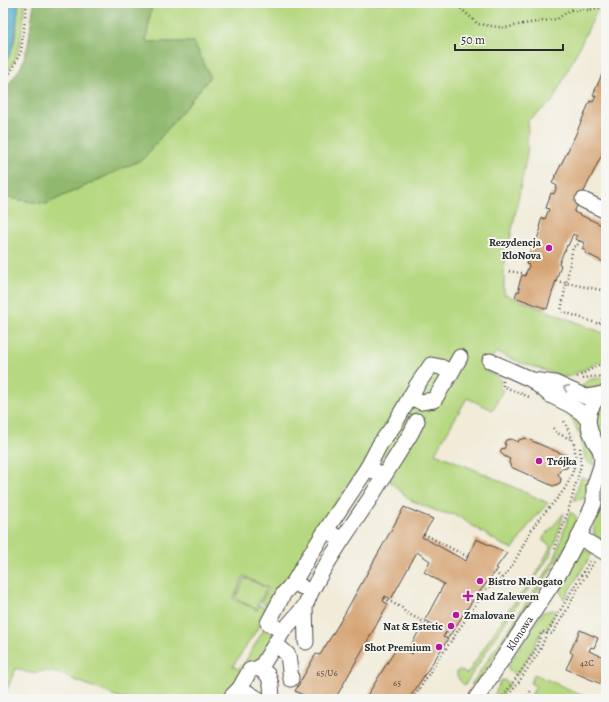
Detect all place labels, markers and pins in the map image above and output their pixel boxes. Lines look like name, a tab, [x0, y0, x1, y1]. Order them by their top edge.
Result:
place label: Rezydencja KloNova	[489, 235, 542, 263]
marker: Rezydencja KloNova	[544, 243, 554, 253]
place label: Trójka	[547, 454, 578, 469]
marker: Trójka	[534, 456, 544, 466]
place label: Bistro Nabogato	[488, 574, 563, 589]
marker: Bistro Nabogato	[475, 576, 485, 586]
place label: Nad Zalewem	[476, 589, 539, 604]
marker: Nad Zalewem	[463, 591, 473, 601]
place label: Zmalovane	[464, 608, 515, 623]
marker: Zmalovane	[451, 610, 461, 620]
place label: Nat & Estetic	[383, 619, 443, 634]
marker: Nat & Estetic	[446, 621, 456, 631]
place label: Shot Premium	[364, 640, 431, 655]
marker: Shot Premium	[434, 642, 444, 652]

